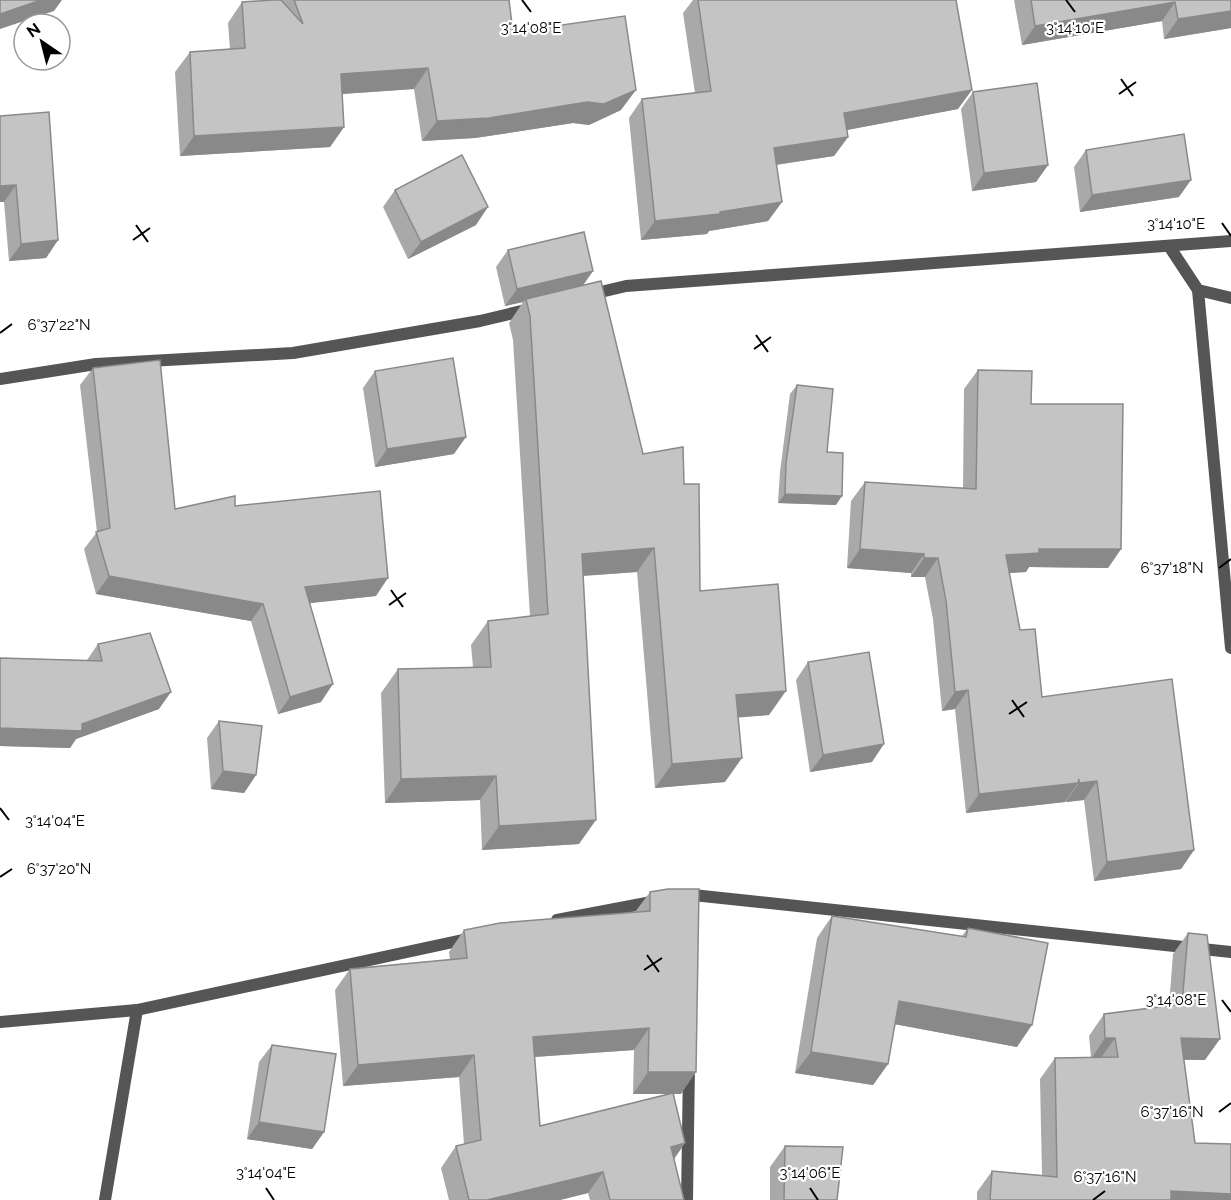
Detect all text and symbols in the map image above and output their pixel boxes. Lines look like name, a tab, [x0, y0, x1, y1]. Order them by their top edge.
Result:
north arrow	[12, 12, 72, 72]
text: N	[23, 19, 44, 41]
text: 3°14'08"E	[501, 19, 561, 37]
text: 3°14'10"E	[1046, 19, 1104, 37]
text: 3°14'10"E	[1147, 215, 1205, 233]
text: 6°37'22"N	[27, 316, 91, 334]
text: 6°37'18"N	[1141, 559, 1203, 577]
text: 3°14'04"E	[25, 812, 85, 830]
text: 6°37'20"N	[27, 860, 91, 878]
text: 3°14'08"E	[1146, 991, 1206, 1009]
text: 6°37'16"N	[1140, 1103, 1204, 1121]
text: 3°14'04"E	[236, 1164, 296, 1182]
text: 3°14'06"E	[780, 1164, 840, 1182]
text: 6°37'16"N	[1073, 1168, 1137, 1186]

